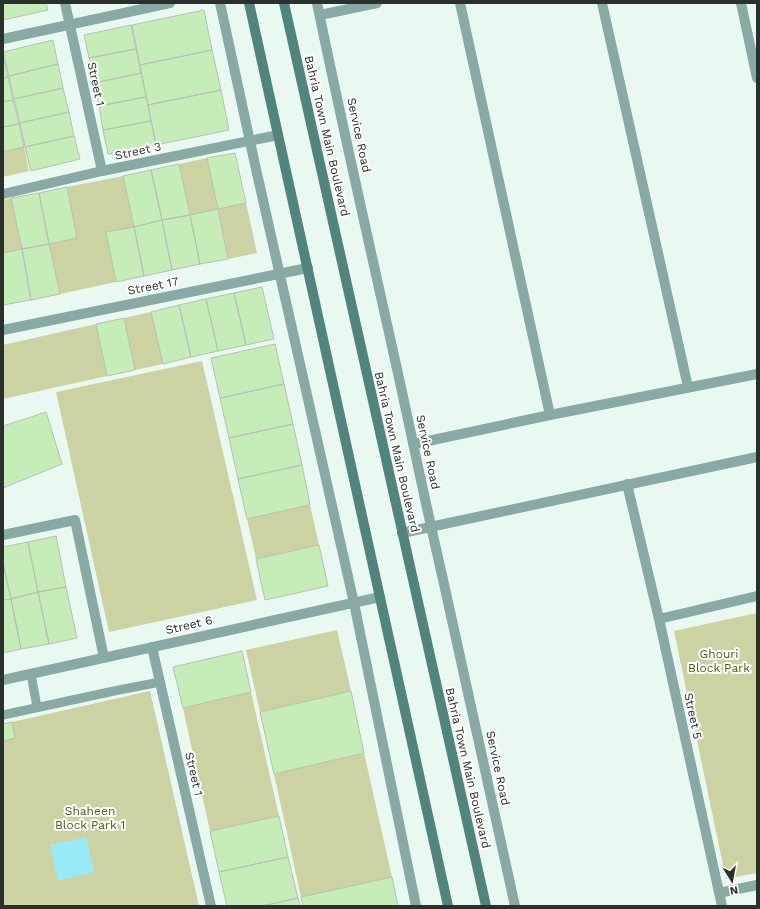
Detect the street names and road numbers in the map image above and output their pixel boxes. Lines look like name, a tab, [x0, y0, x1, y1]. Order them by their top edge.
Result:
street label: Bahria Town Main Boulevard	[302, 54, 352, 218]
street label: Street 1	[85, 61, 107, 107]
street label: Service Road	[344, 96, 374, 174]
street label: Street 3	[113, 139, 163, 163]
street label: Street 17	[126, 274, 180, 298]
street label: Bahria Town Main Boulevard	[372, 370, 422, 534]
street label: Service Road	[413, 413, 443, 491]
street label: Street 6	[164, 613, 214, 637]
street label: Bahria Town Main Boulevard	[443, 686, 493, 850]
street label: Street 5	[681, 691, 705, 741]
street label: Service Road	[483, 729, 513, 807]
street label: Street 1	[182, 751, 206, 797]

